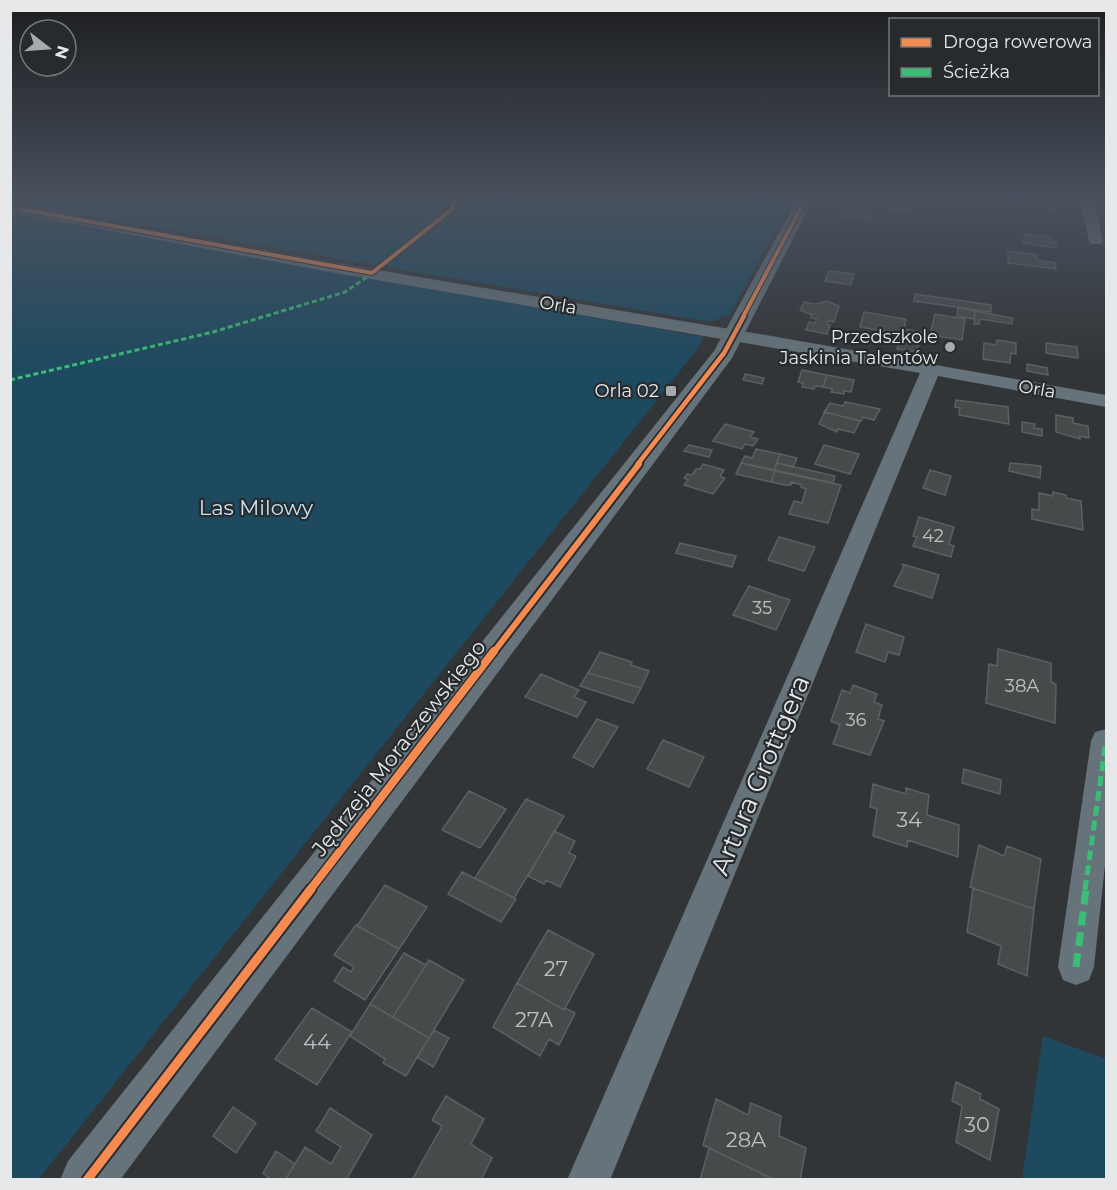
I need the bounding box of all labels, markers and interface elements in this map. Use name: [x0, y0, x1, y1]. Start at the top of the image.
north arrow: [18, 18, 78, 78]
legend: [889, 18, 1099, 96]
text: Droga rowerowa: [943, 31, 1092, 53]
text: N: [51, 43, 73, 61]
text: Ścieżka: [943, 61, 1010, 83]
street label: Orla: [538, 291, 578, 319]
place label: Przedszkole Jaskinia Talentów: [779, 326, 938, 369]
marker: Przedszkole Jaskinia Talentów: [943, 340, 957, 354]
street label: Orla: [1017, 375, 1057, 403]
place label: Orla 02: [595, 380, 659, 402]
marker: Orla 02: [664, 384, 678, 398]
park label: Las Milowy: [199, 495, 314, 520]
house number: 42: [922, 525, 944, 547]
house number: 35: [752, 597, 772, 619]
street label: Jędrzeja Moraczewskiego: [306, 635, 491, 862]
street label: Artura Grottgera: [703, 670, 817, 880]
house number: 38A: [1005, 675, 1039, 697]
house number: 36: [845, 709, 867, 731]
house number: 34: [896, 807, 922, 832]
house number: 27: [544, 956, 568, 981]
house number: 27A: [515, 1007, 554, 1032]
house number: 44: [303, 1029, 331, 1054]
house number: 30: [964, 1112, 990, 1137]
house number: 28A: [726, 1127, 767, 1152]

